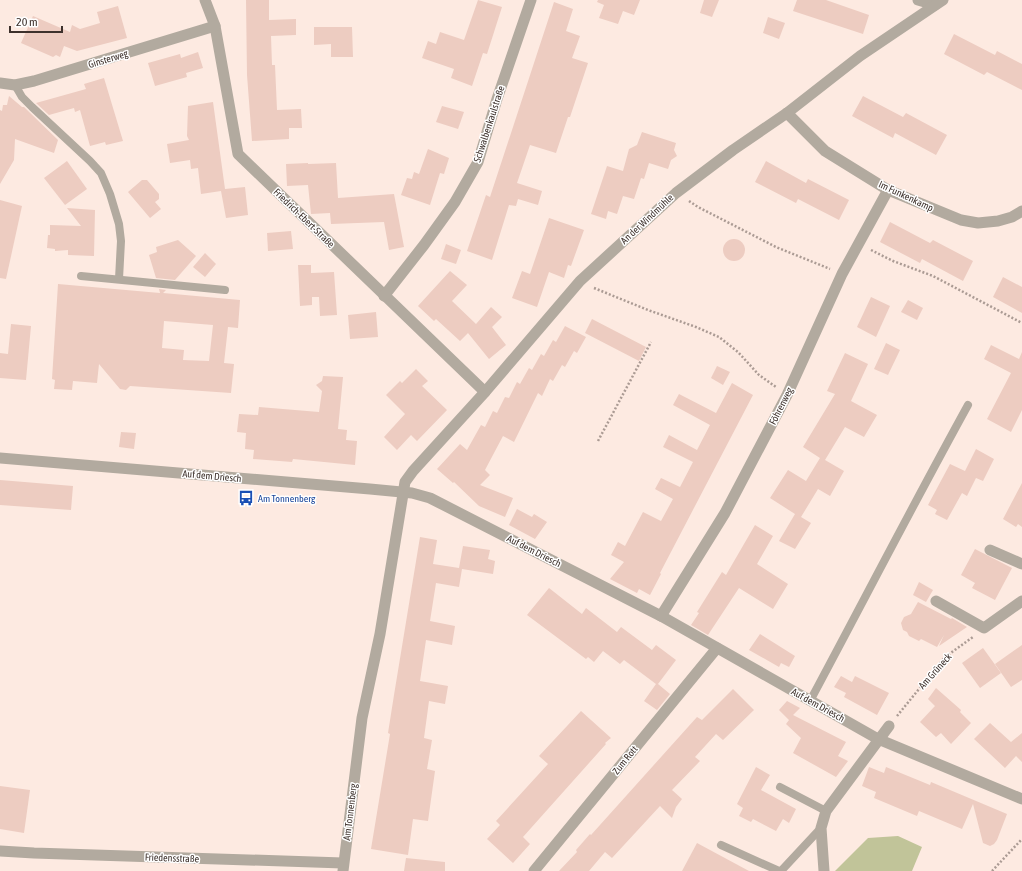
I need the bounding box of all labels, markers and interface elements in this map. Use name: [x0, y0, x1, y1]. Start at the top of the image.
scale bar: [10, 8, 62, 34]
text: 20 m: [16, 15, 38, 29]
street label: Ginsterweg: [87, 48, 130, 70]
street label: Schwalbenkaulstraße: [471, 84, 507, 164]
street label: Im Funkenkamp: [877, 178, 935, 214]
street label: Friedrich-Ebert-Straße: [271, 186, 337, 250]
street label: An der Windmühle: [618, 192, 676, 246]
street label: Föhrenweg: [767, 385, 795, 427]
street label: Auf dem Driesch: [182, 468, 242, 484]
bus stop icon: Am Tonnenberg: [237, 489, 255, 507]
place label: Am Tonnenberg: [258, 493, 316, 504]
street label: Auf dem Driesch: [505, 533, 563, 569]
street label: Am Grüneck: [916, 651, 954, 691]
street label: Auf dem Driesch: [789, 686, 847, 724]
street label: Zum Rott: [610, 743, 640, 776]
street label: Am Tonnenberg: [341, 782, 359, 841]
street label: Friedensstraße: [145, 852, 200, 864]

